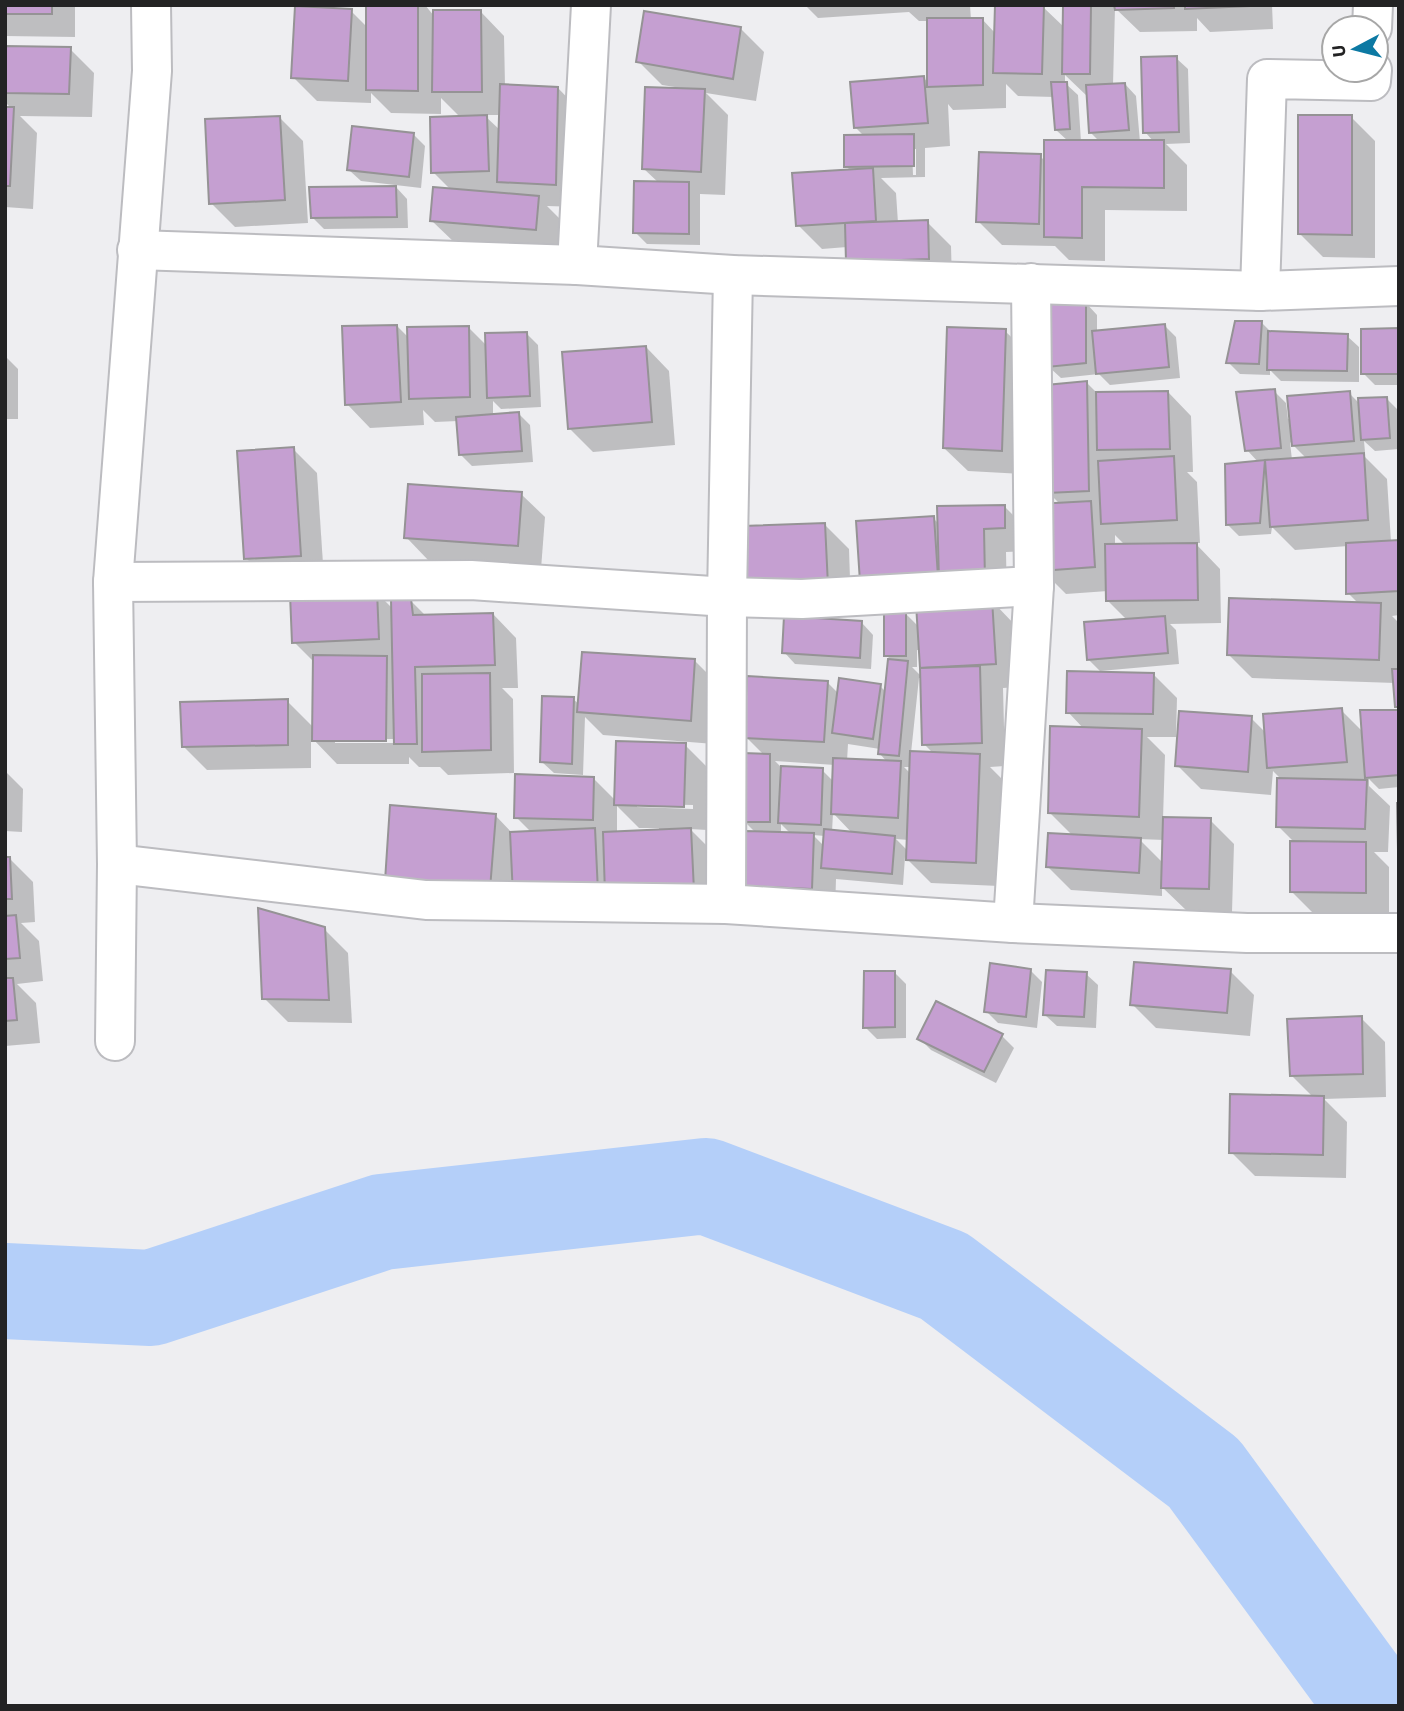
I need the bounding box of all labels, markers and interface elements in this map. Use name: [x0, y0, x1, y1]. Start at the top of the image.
north arrow: [1320, 14, 1390, 84]
text: U: [1325, 43, 1354, 59]

